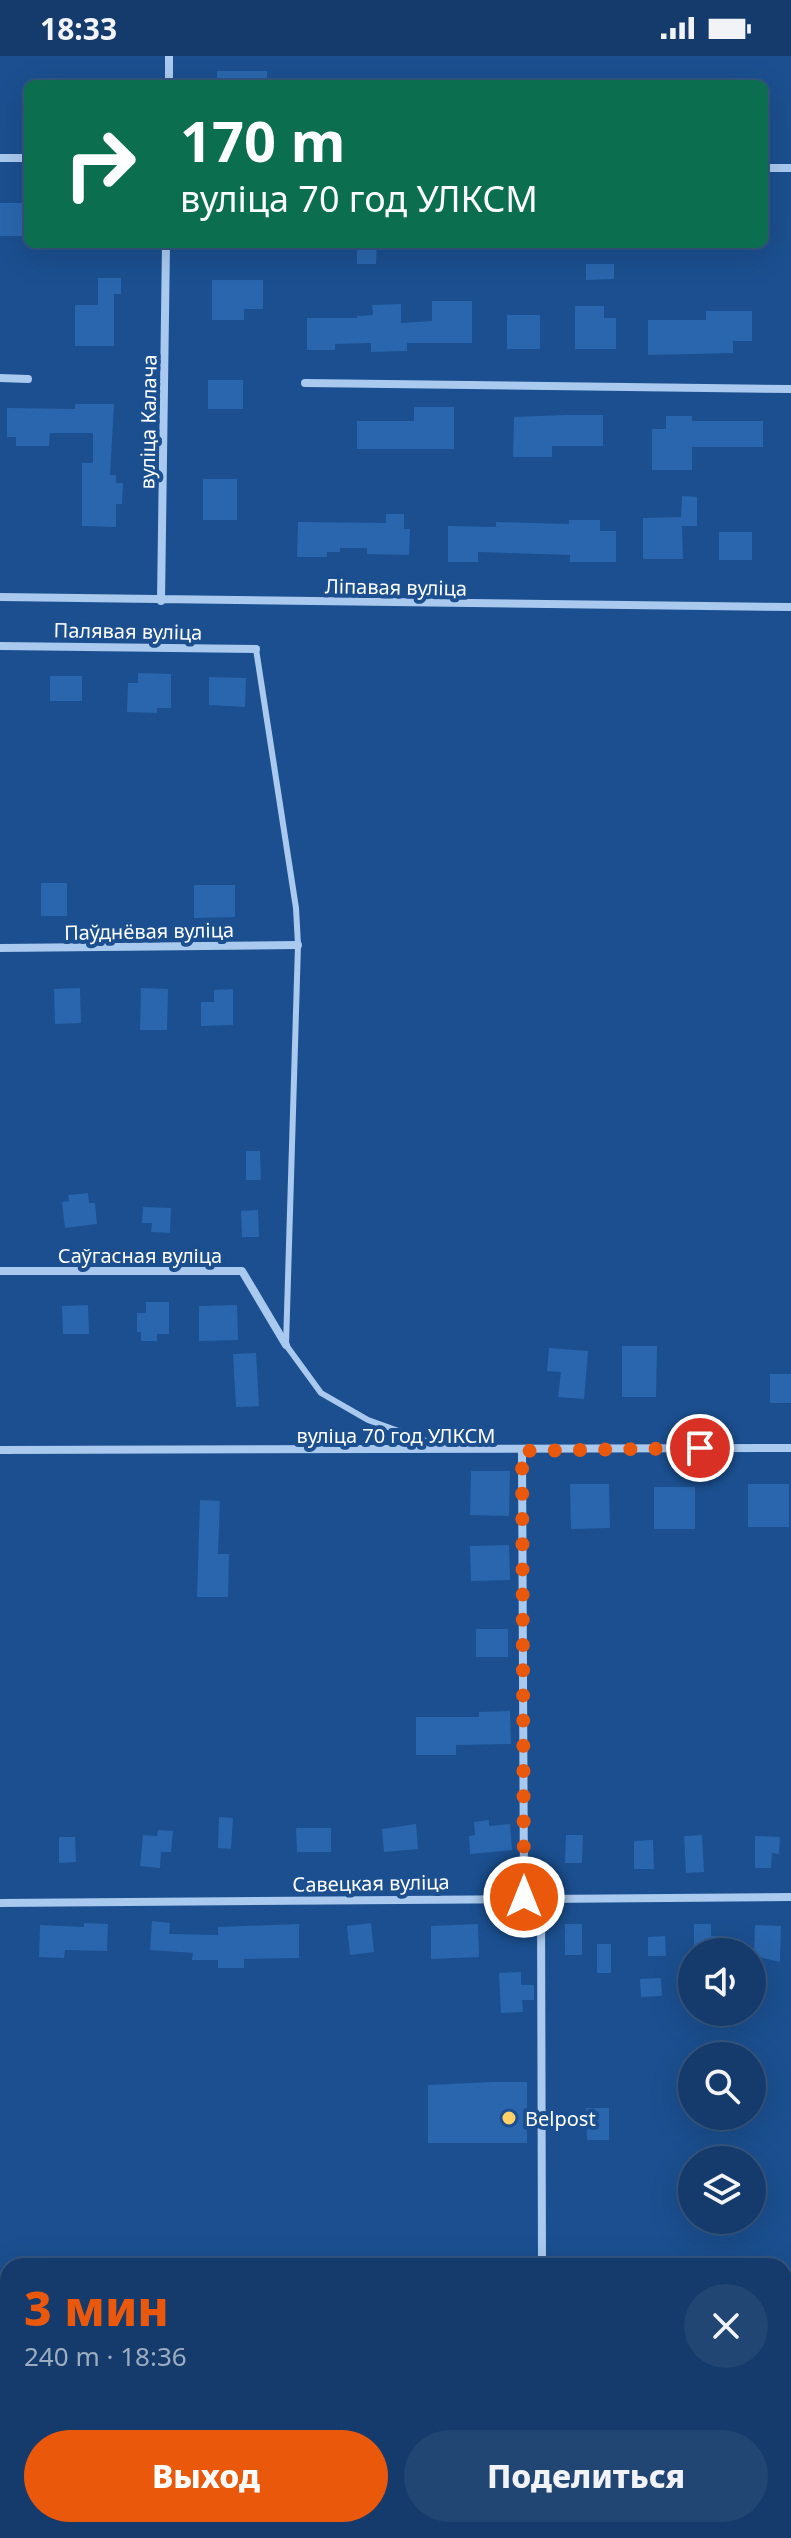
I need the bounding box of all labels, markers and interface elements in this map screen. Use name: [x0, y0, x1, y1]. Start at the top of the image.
text: 18:33: [40, 8, 117, 49]
text: 170 m: [180, 102, 345, 178]
icon: right: [48, 112, 152, 216]
text: вуліца 70 год УЛКСМ: [180, 174, 538, 223]
street label: вуліца Калача: [133, 354, 163, 490]
street label: Ліпавая вуліца: [325, 572, 467, 602]
street label: Палявая вуліца: [53, 616, 203, 646]
street label: Паўднёвая вуліца: [64, 916, 234, 946]
street label: Саўгасная вуліца: [58, 1242, 222, 1269]
pin: [666, 1414, 734, 1482]
street label: вуліца 70 год УЛКСМ: [297, 1422, 495, 1449]
icon: arrive: [678, 1426, 722, 1470]
position arrow: [482, 1855, 566, 1939]
street label: Савецкая вуліца: [292, 1868, 450, 1898]
map controls: [678, 1938, 766, 2234]
button: sound: [678, 1938, 766, 2026]
button: search: [678, 2042, 766, 2130]
place label: Belpost: [525, 2105, 596, 2132]
marker: Belpost: [500, 2109, 518, 2127]
button: layers: [678, 2146, 766, 2234]
text: 3 мин: [24, 2275, 169, 2340]
button: close: [684, 2284, 768, 2368]
text: 240 m · 18:36: [24, 2338, 187, 2374]
button: Выход: [24, 2430, 388, 2522]
button: Поделиться: [404, 2430, 768, 2522]

